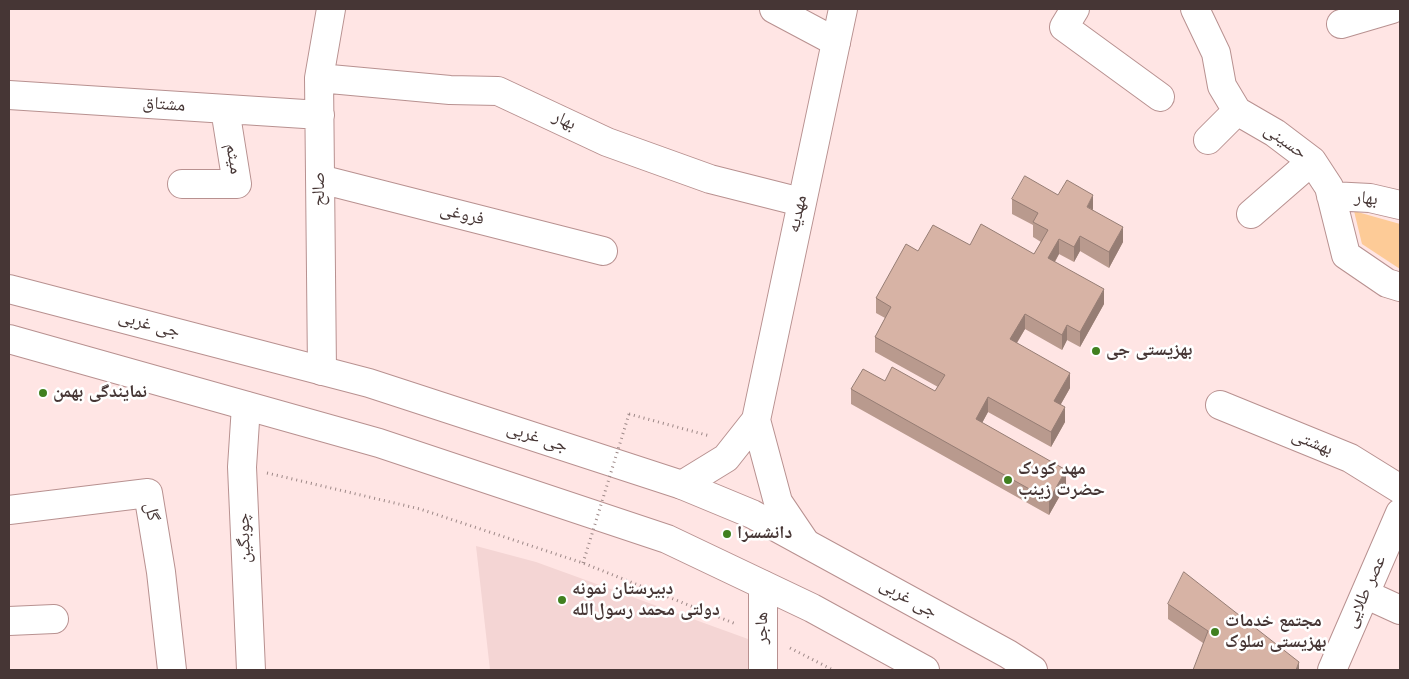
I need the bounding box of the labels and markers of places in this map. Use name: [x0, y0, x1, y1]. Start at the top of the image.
place label: بهزیستی جی: [1106, 340, 1192, 362]
marker: بهزیستی جی: [1090, 345, 1102, 357]
place label: نمایندگی بهمن: [53, 382, 147, 404]
marker: نمایندگی بهمن: [37, 387, 49, 399]
place label: مهد کودک حضرت زینب: [1018, 459, 1105, 502]
marker: مهد کودک حضرت زینب: [1002, 474, 1014, 486]
place label: دانشسرا: [737, 523, 792, 545]
marker: دانشسرا: [721, 528, 733, 540]
place label: دبیرستان نمونه دولتی محمد رسول‌الله: [572, 579, 720, 622]
marker: دبیرستان نمونه دولتی محمد رسول‌الله: [556, 594, 568, 606]
place label: مجتمع خدمات بهزیستی سلوک: [1225, 611, 1326, 654]
marker: مجتمع خدمات بهزیستی سلوک: [1209, 626, 1221, 638]

